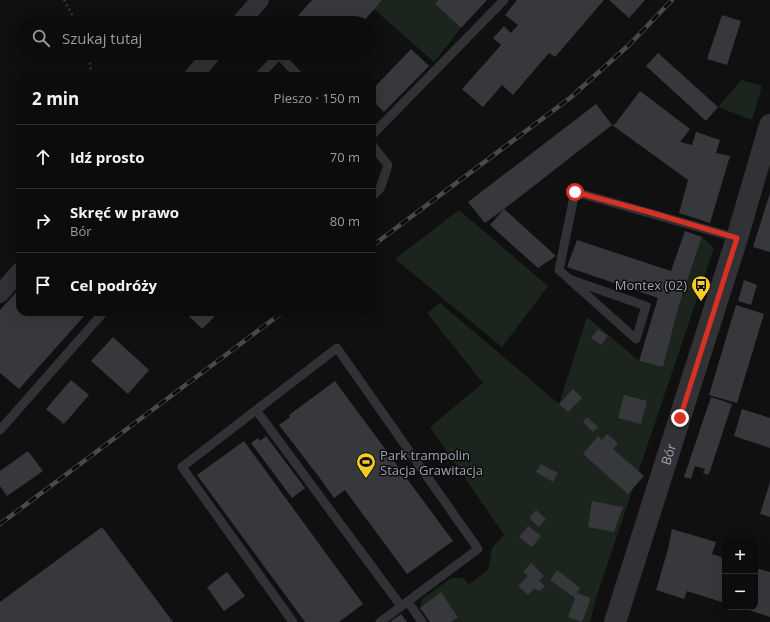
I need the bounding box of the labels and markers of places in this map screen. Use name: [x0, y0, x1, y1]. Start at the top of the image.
bus stop icon: Montex (02): [690, 274, 712, 302]
place label: Montex (02): [615, 276, 687, 294]
place label: Park trampolin Stacja Grawitacja: [380, 446, 483, 479]
sports icon: Park trampolin Stacja Grawitacja: [355, 451, 377, 479]

